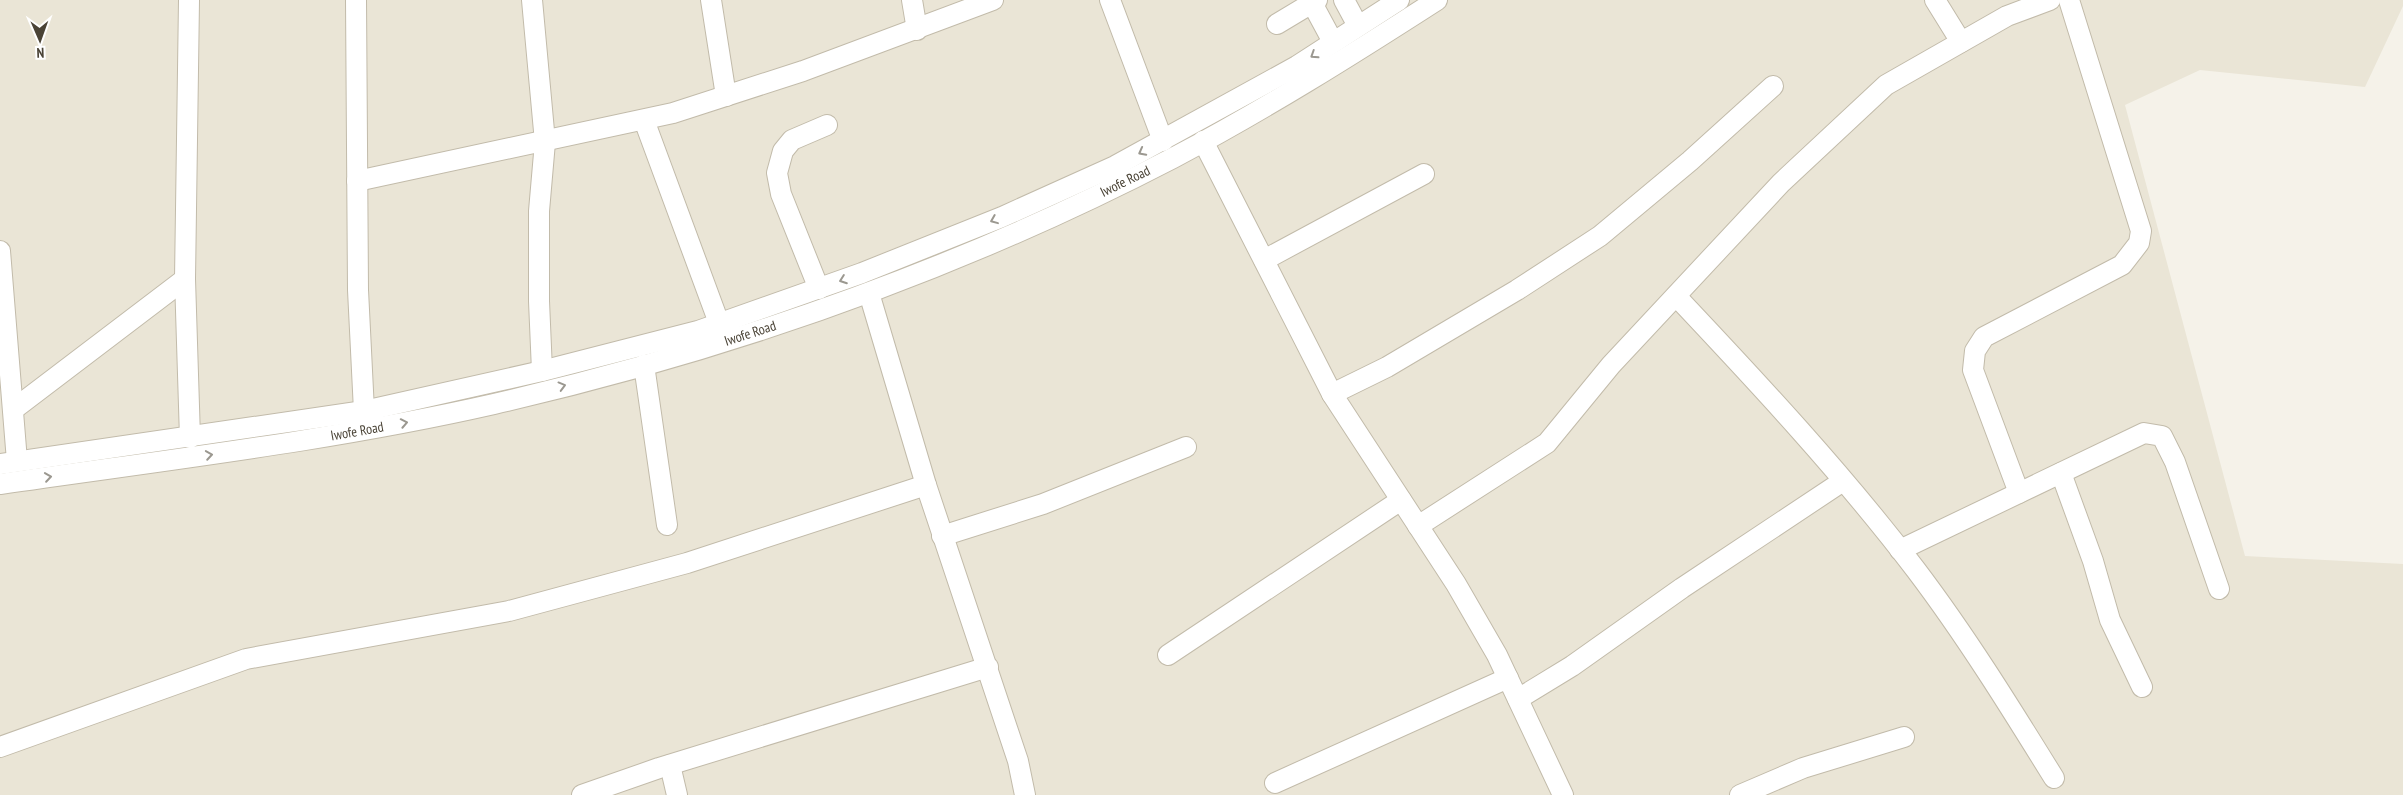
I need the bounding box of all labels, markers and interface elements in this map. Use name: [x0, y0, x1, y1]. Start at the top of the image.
north arrow: [15, 15, 65, 65]
text: N: [36, 44, 45, 62]
one-way arrow: [1310, 48, 1319, 58]
one-way arrow: [1138, 146, 1147, 156]
street label: Iwofe Road: [1097, 161, 1153, 201]
one-way arrow: [991, 214, 999, 224]
one-way arrow: [840, 274, 848, 284]
street label: Iwofe Road: [722, 316, 778, 350]
one-way arrow: [558, 382, 566, 392]
street label: Iwofe Road: [329, 417, 385, 445]
one-way arrow: [400, 418, 409, 428]
one-way arrow: [206, 450, 214, 461]
one-way arrow: [45, 472, 53, 483]

